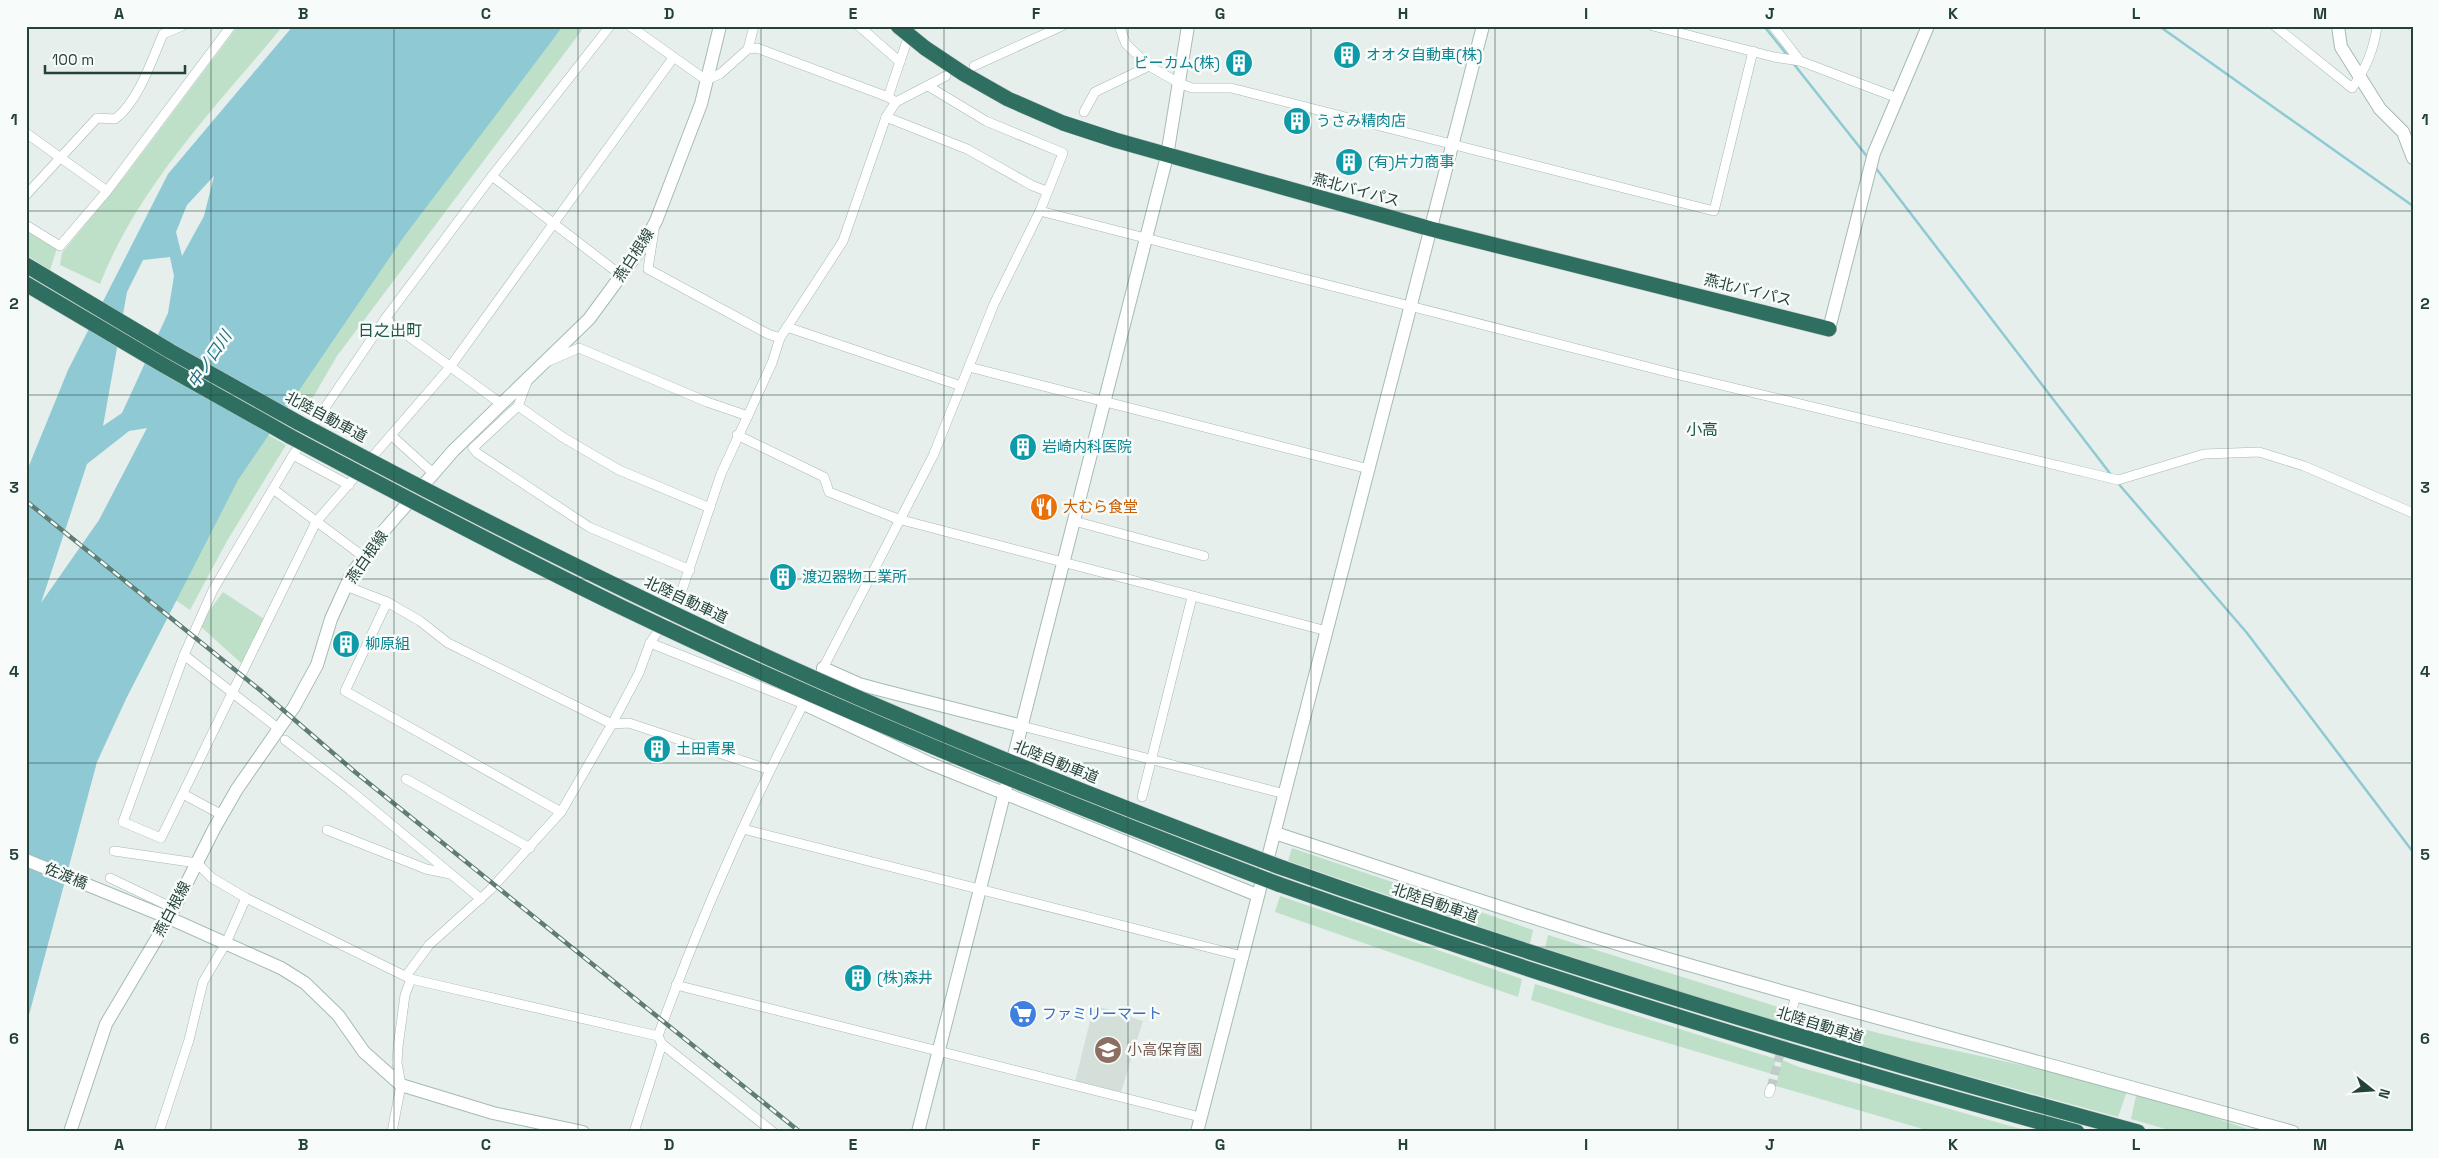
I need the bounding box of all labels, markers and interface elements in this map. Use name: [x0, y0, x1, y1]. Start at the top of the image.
text: A: [114, 3, 124, 24]
text: B: [298, 3, 308, 24]
text: C: [481, 3, 491, 24]
text: D: [664, 3, 674, 24]
text: E: [849, 3, 858, 24]
text: F: [1032, 3, 1041, 24]
text: G: [1215, 3, 1225, 24]
text: H: [1398, 3, 1408, 24]
text: I: [1584, 3, 1588, 24]
text: J: [1765, 3, 1775, 24]
text: K: [1948, 3, 1958, 24]
text: L: [2132, 3, 2141, 24]
text: M: [2313, 3, 2327, 24]
building icon: オオタ自動車(株): [1332, 40, 1362, 70]
scale bar: [45, 42, 185, 74]
place label: オオタ自動車(株): [1366, 45, 1482, 65]
building icon: ビーカム(株): [1224, 48, 1254, 78]
text: 100 m: [52, 50, 94, 69]
place label: ビーカム(株): [1134, 53, 1220, 73]
building icon: うさみ精肉店: [1282, 106, 1312, 136]
text: 1: [10, 109, 18, 130]
text: 1: [2421, 109, 2429, 130]
place label: うさみ精肉店: [1316, 111, 1406, 130]
building icon: (有)片力商事: [1334, 147, 1364, 177]
place label: (有)片力商事: [1368, 152, 1454, 172]
street label: 燕北バイパス: [1310, 169, 1402, 210]
street label: 燕白根線: [609, 224, 658, 285]
street label: 燕北バイパス: [1702, 269, 1794, 310]
text: 2: [9, 293, 19, 314]
text: 2: [2420, 293, 2430, 314]
district label: 日之出町: [358, 320, 422, 341]
water label: 中ノ口川: [183, 325, 237, 392]
street label: 北陸自動車道: [282, 387, 370, 446]
district label: 小高: [1686, 419, 1718, 440]
building icon: 岩崎内科医院: [1008, 432, 1038, 462]
place label: 岩崎内科医院: [1042, 437, 1132, 456]
text: 3: [9, 477, 19, 498]
text: 3: [2420, 477, 2430, 498]
restaurant icon: 大むら食堂: [1029, 492, 1059, 522]
place label: 大むら食堂: [1063, 497, 1138, 516]
street label: 燕白根線: [342, 527, 392, 587]
building icon: 渡辺器物工業所: [768, 562, 798, 592]
place label: 渡辺器物工業所: [802, 567, 907, 586]
street label: 北陸自動車道: [641, 572, 731, 627]
building icon: 柳原組: [331, 629, 361, 659]
place label: 柳原組: [365, 634, 410, 653]
text: 4: [9, 661, 19, 682]
text: 4: [2420, 661, 2430, 682]
building icon: 土田青果: [642, 734, 672, 764]
street label: 北陸自動車道: [1011, 736, 1101, 787]
place label: 土田青果: [676, 739, 736, 758]
text: 5: [9, 844, 19, 865]
text: 5: [2420, 844, 2430, 865]
street label: 佐渡橋: [42, 858, 91, 893]
street label: 燕白根線: [149, 878, 194, 940]
street label: 北陸自動車道: [1390, 879, 1481, 926]
building icon: (株)森井: [843, 963, 873, 993]
place label: (株)森井: [877, 968, 933, 988]
supermarket icon: ファミリーマート: [1008, 999, 1038, 1029]
street label: 北陸自動車道: [1774, 1002, 1866, 1047]
place label: ファミリーマート: [1042, 1004, 1162, 1023]
text: 6: [9, 1028, 19, 1049]
text: 6: [2420, 1028, 2430, 1049]
school or university icon: 小高保育園: [1093, 1035, 1123, 1065]
place label: 小高保育園: [1127, 1040, 1202, 1059]
north arrow: [2346, 1066, 2396, 1116]
text: N: [2374, 1087, 2394, 1101]
text: A: [114, 1134, 124, 1155]
text: B: [298, 1134, 308, 1155]
text: C: [481, 1134, 491, 1155]
text: D: [664, 1134, 674, 1155]
text: E: [849, 1134, 858, 1155]
text: F: [1032, 1134, 1041, 1155]
text: G: [1215, 1134, 1225, 1155]
text: H: [1398, 1134, 1408, 1155]
text: I: [1584, 1134, 1588, 1155]
text: J: [1765, 1134, 1775, 1155]
text: K: [1948, 1134, 1958, 1155]
text: L: [2132, 1134, 2141, 1155]
text: M: [2313, 1134, 2327, 1155]

